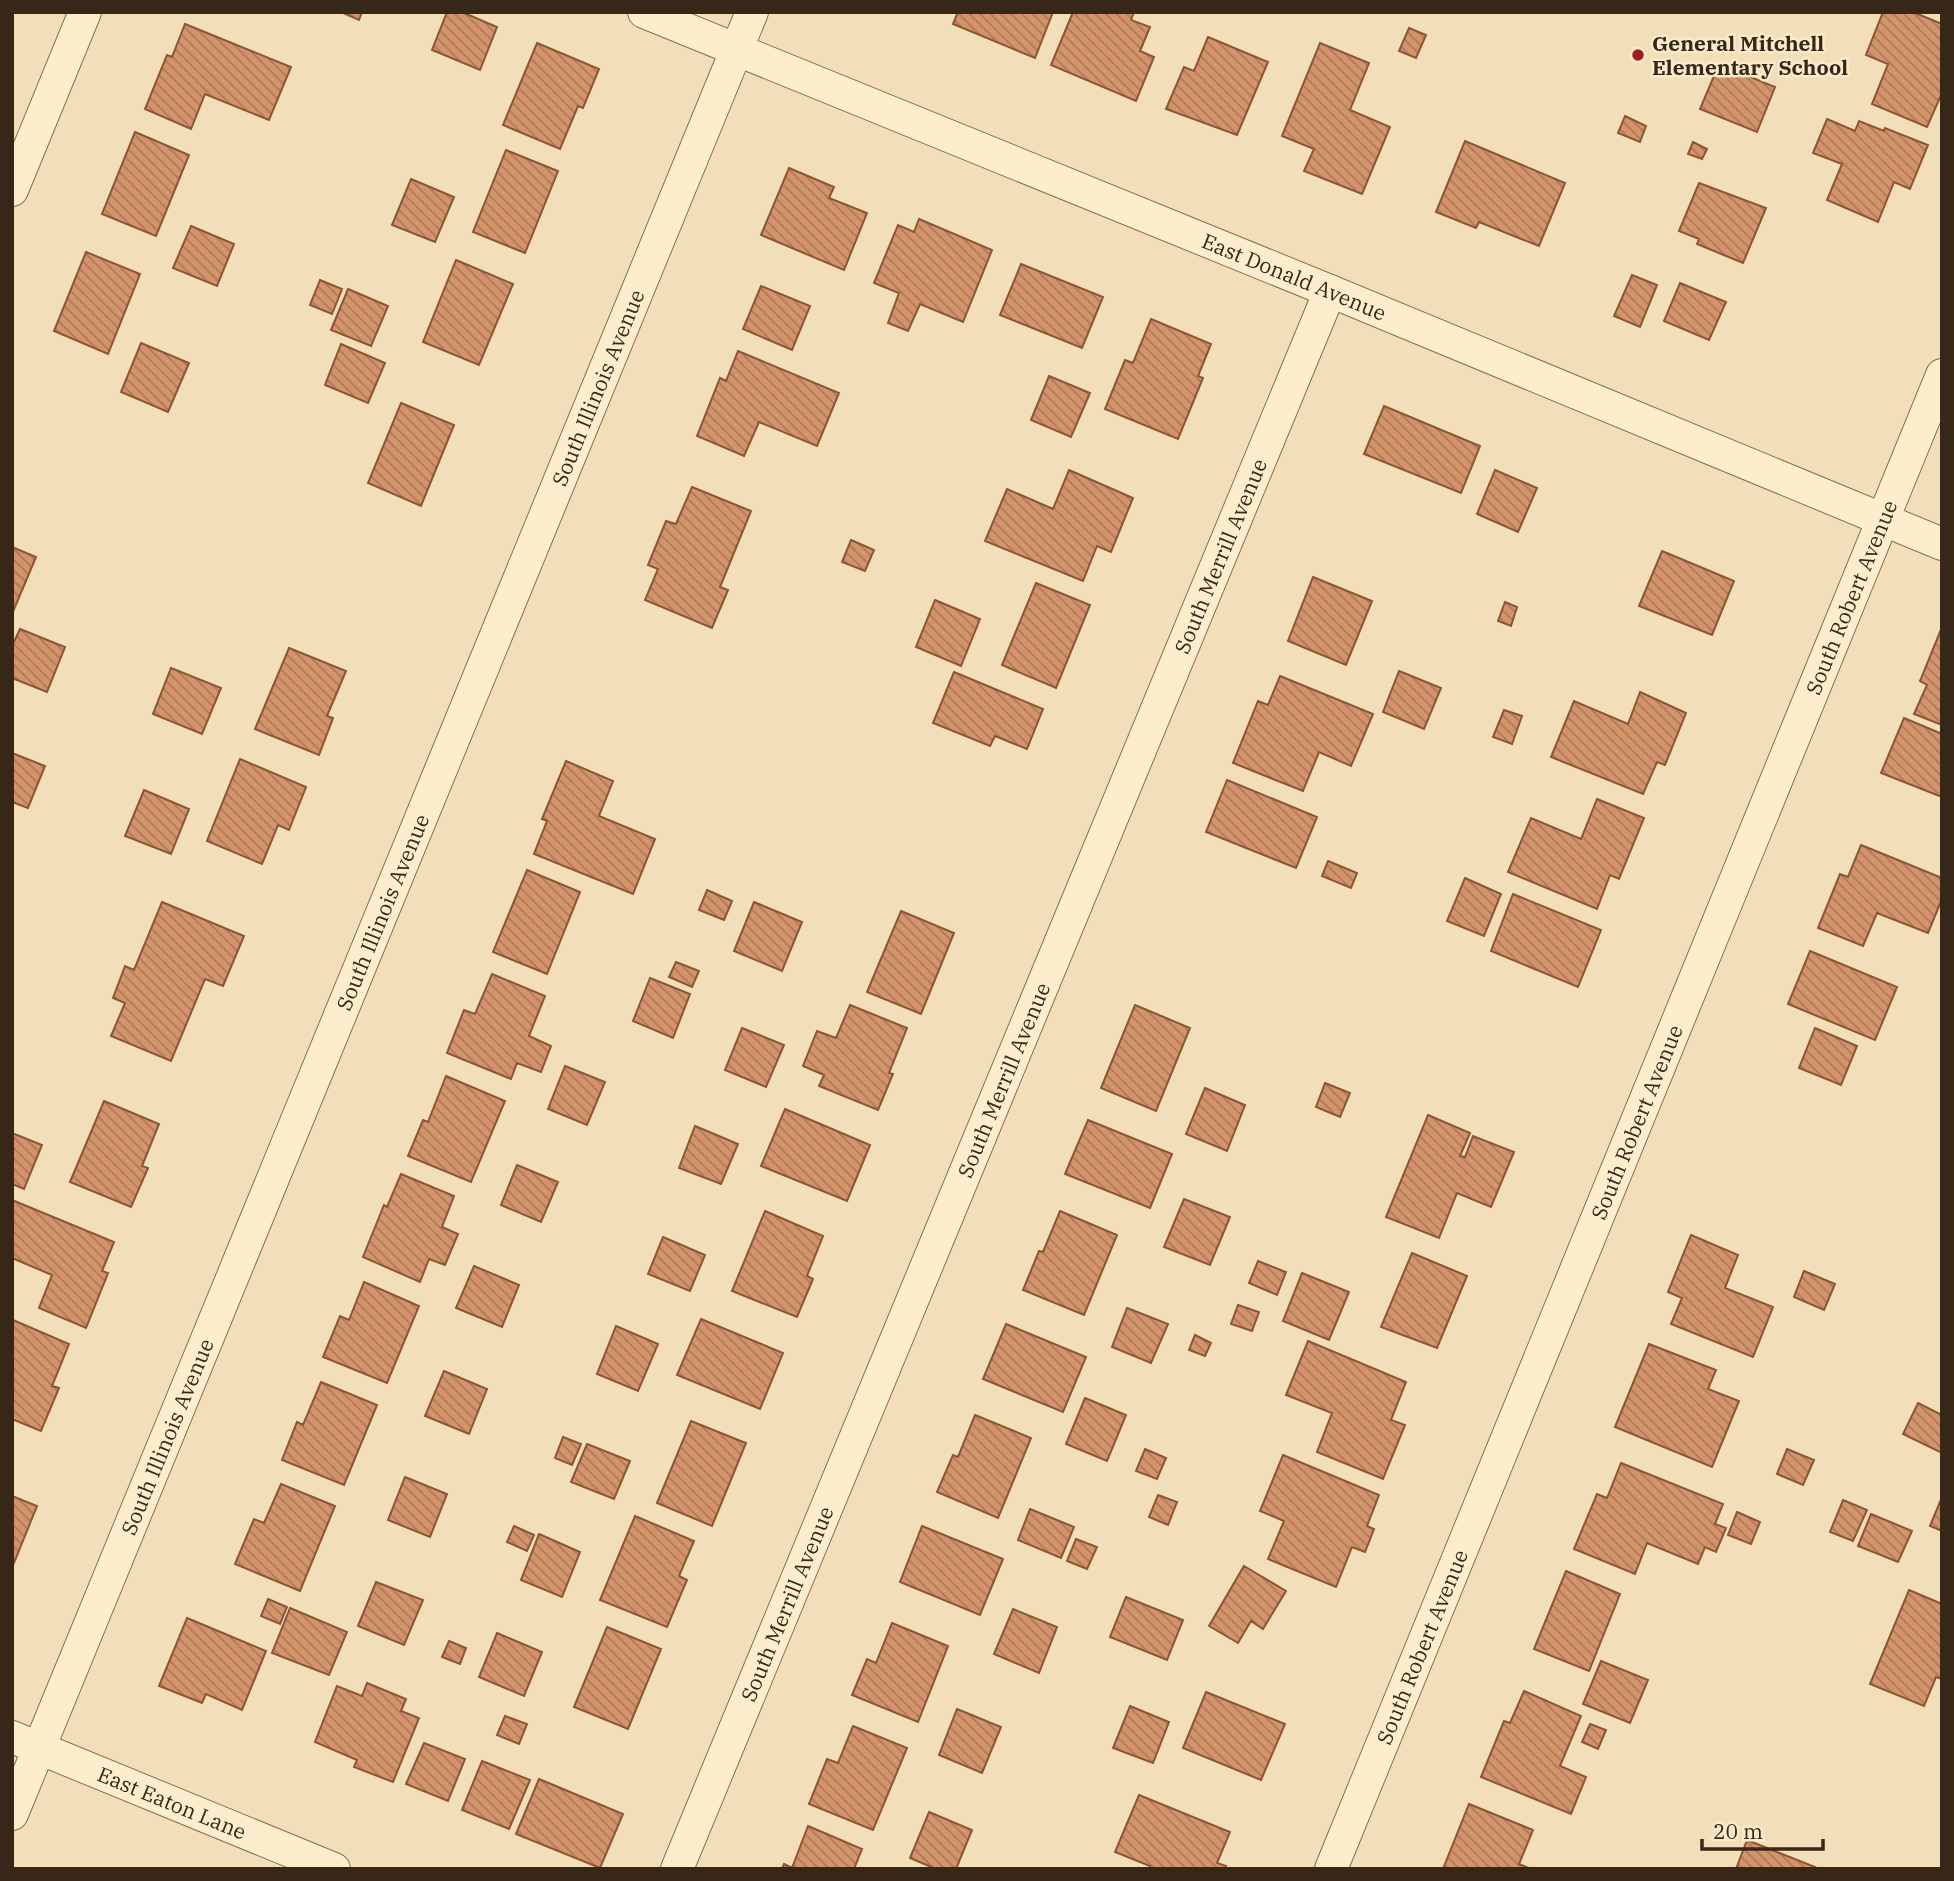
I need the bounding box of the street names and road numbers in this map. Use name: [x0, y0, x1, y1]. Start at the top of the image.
street label: East Donald Avenue: [1198, 226, 1391, 327]
street label: South Illinois Avenue: [545, 285, 651, 490]
street label: South Merrill Avenue: [1167, 454, 1273, 658]
street label: South Robert Avenue: [1799, 496, 1903, 699]
street label: South Illinois Avenue: [330, 810, 435, 1015]
street label: South Merrill Avenue: [951, 978, 1056, 1182]
street label: South Robert Avenue: [1584, 1020, 1689, 1224]
street label: South Illinois Avenue: [114, 1334, 220, 1539]
street label: South Merrill Avenue: [734, 1502, 840, 1706]
street label: South Robert Avenue: [1370, 1545, 1474, 1748]
street label: East Eaton Lane: [94, 1760, 251, 1846]

